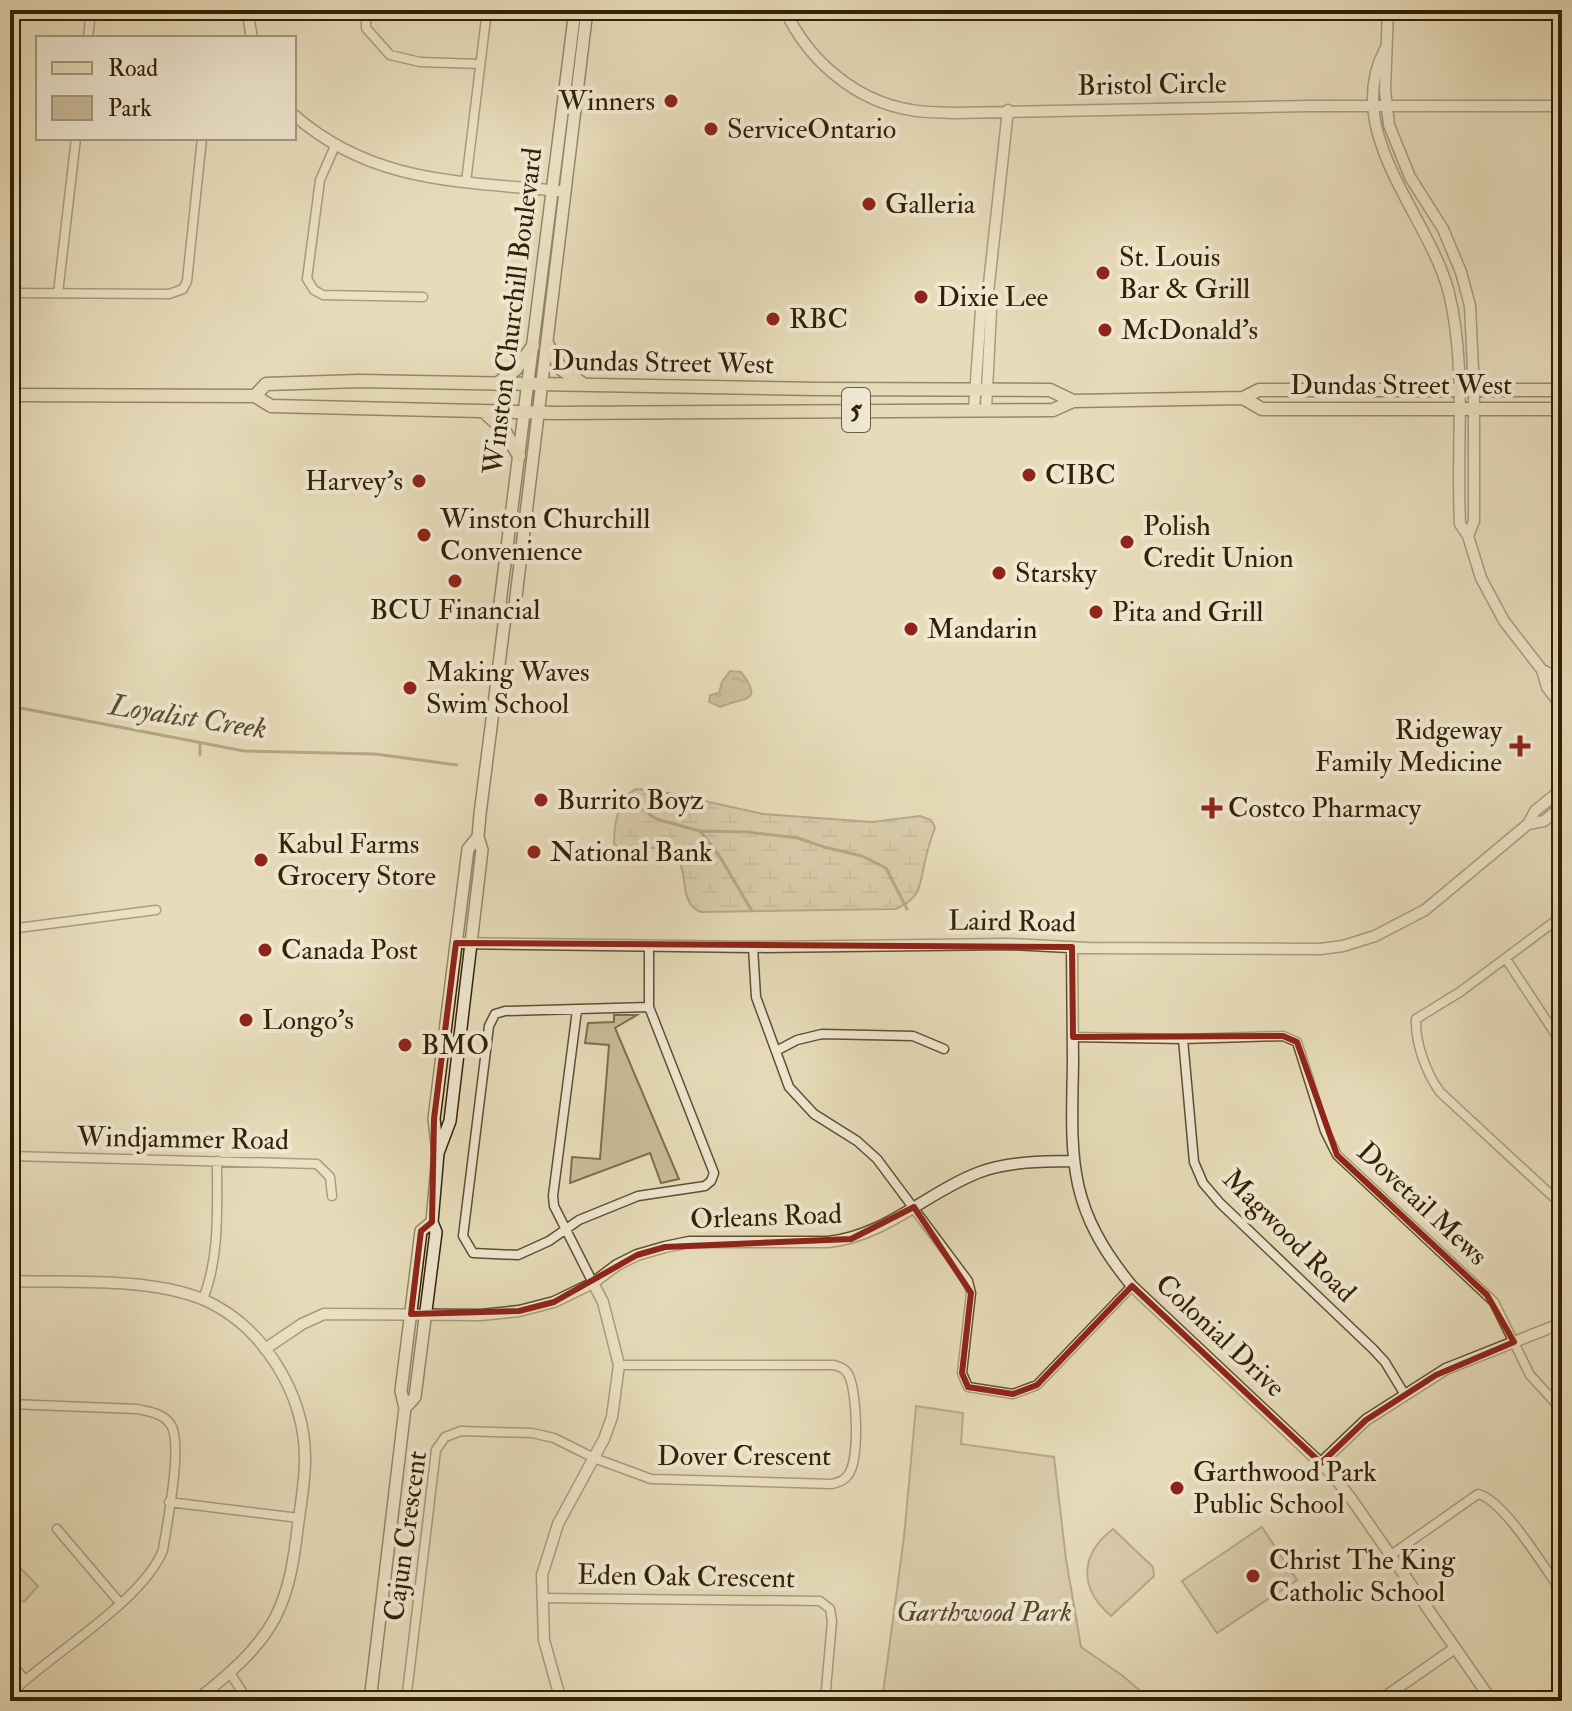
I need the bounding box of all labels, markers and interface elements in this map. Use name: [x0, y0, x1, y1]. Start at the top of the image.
legend: [36, 36, 296, 140]
text: Road: [108, 53, 158, 84]
street label: Bristol Circle: [1077, 66, 1227, 104]
place label: Winners: [557, 84, 655, 119]
marker: Winners: [662, 92, 680, 110]
text: Park: [108, 93, 152, 124]
place label: ServiceOntario: [727, 112, 896, 147]
marker: ServiceOntario: [702, 120, 720, 138]
street label: Winston Churchill Boulevard: [475, 145, 550, 477]
place label: Galleria: [885, 187, 976, 222]
marker: Galleria: [860, 195, 878, 213]
place label: St. Louis Bar & Grill: [1119, 240, 1250, 307]
marker: St. Louis Bar & Grill: [1094, 264, 1112, 282]
place label: Dixie Lee: [937, 280, 1049, 315]
marker: Dixie Lee: [912, 288, 930, 306]
place label: RBC: [789, 302, 848, 337]
marker: RBC: [764, 310, 782, 328]
place label: McDonald's: [1121, 313, 1258, 348]
marker: McDonald's: [1096, 321, 1114, 339]
street label: Dundas Street West: [552, 344, 774, 382]
street label: Dundas Street West: [1290, 368, 1512, 403]
road number: 5: [842, 388, 870, 432]
place label: CIBC: [1045, 458, 1116, 493]
place label: Harvey's: [305, 464, 403, 499]
marker: CIBC: [1020, 466, 1038, 484]
marker: Harvey's: [410, 472, 428, 490]
place label: Winston Churchill Convenience: [439, 502, 650, 569]
place label: Polish Credit Union: [1143, 509, 1294, 576]
marker: Winston Churchill Convenience: [415, 526, 433, 544]
marker: Polish Credit Union: [1118, 533, 1136, 551]
place label: Starsky: [1015, 556, 1098, 591]
marker: Starsky: [990, 564, 1008, 582]
marker: BCU Financial: [446, 572, 464, 590]
place label: BCU Financial: [370, 593, 540, 628]
place label: Pita and Grill: [1112, 595, 1263, 630]
marker: Pita and Grill: [1087, 603, 1105, 621]
place label: Mandarin: [927, 612, 1037, 647]
marker: Mandarin: [902, 620, 920, 638]
place label: Making Waves Swim School: [426, 655, 590, 722]
marker: Making Waves Swim School: [401, 679, 419, 697]
water label: Loyalist Creek: [106, 686, 269, 748]
place label: Ridgeway Family Medicine: [1315, 713, 1503, 780]
marker: Ridgeway Family Medicine: [1509, 735, 1531, 757]
place label: Burrito Boyz: [557, 783, 704, 818]
marker: Burrito Boyz: [532, 791, 550, 809]
place label: Costco Pharmacy: [1228, 791, 1422, 826]
marker: Costco Pharmacy: [1203, 799, 1221, 817]
place label: Kabul Farms Grocery Store: [277, 827, 436, 894]
place label: National Bank: [550, 835, 713, 870]
marker: National Bank: [525, 843, 543, 861]
marker: Kabul Farms Grocery Store: [252, 851, 270, 869]
street label: Laird Road: [948, 903, 1076, 941]
place label: Canada Post: [281, 933, 418, 968]
marker: Canada Post: [256, 941, 274, 959]
place label: Longo's: [262, 1003, 354, 1038]
marker: Longo's: [237, 1011, 255, 1029]
place label: BMO: [421, 1028, 489, 1063]
marker: BMO: [396, 1036, 414, 1054]
street label: Windjammer Road: [76, 1120, 290, 1158]
street label: Dovetail Mews: [1349, 1135, 1495, 1273]
street label: Magwood Road: [1215, 1162, 1363, 1310]
street label: Orleans Road: [690, 1197, 843, 1237]
street label: Colonial Drive: [1148, 1267, 1292, 1405]
street label: Dover Crescent: [657, 1439, 831, 1474]
street label: Cajun Crescent: [377, 1449, 435, 1623]
place label: Garthwood Park Public School: [1193, 1455, 1377, 1522]
marker: Garthwood Park Public School: [1168, 1479, 1186, 1497]
place label: Christ The King Catholic School: [1269, 1543, 1456, 1610]
street label: Eden Oak Crescent: [577, 1558, 795, 1596]
marker: Christ The King Catholic School: [1244, 1567, 1262, 1585]
park label: Garthwood Park: [896, 1595, 1072, 1630]

